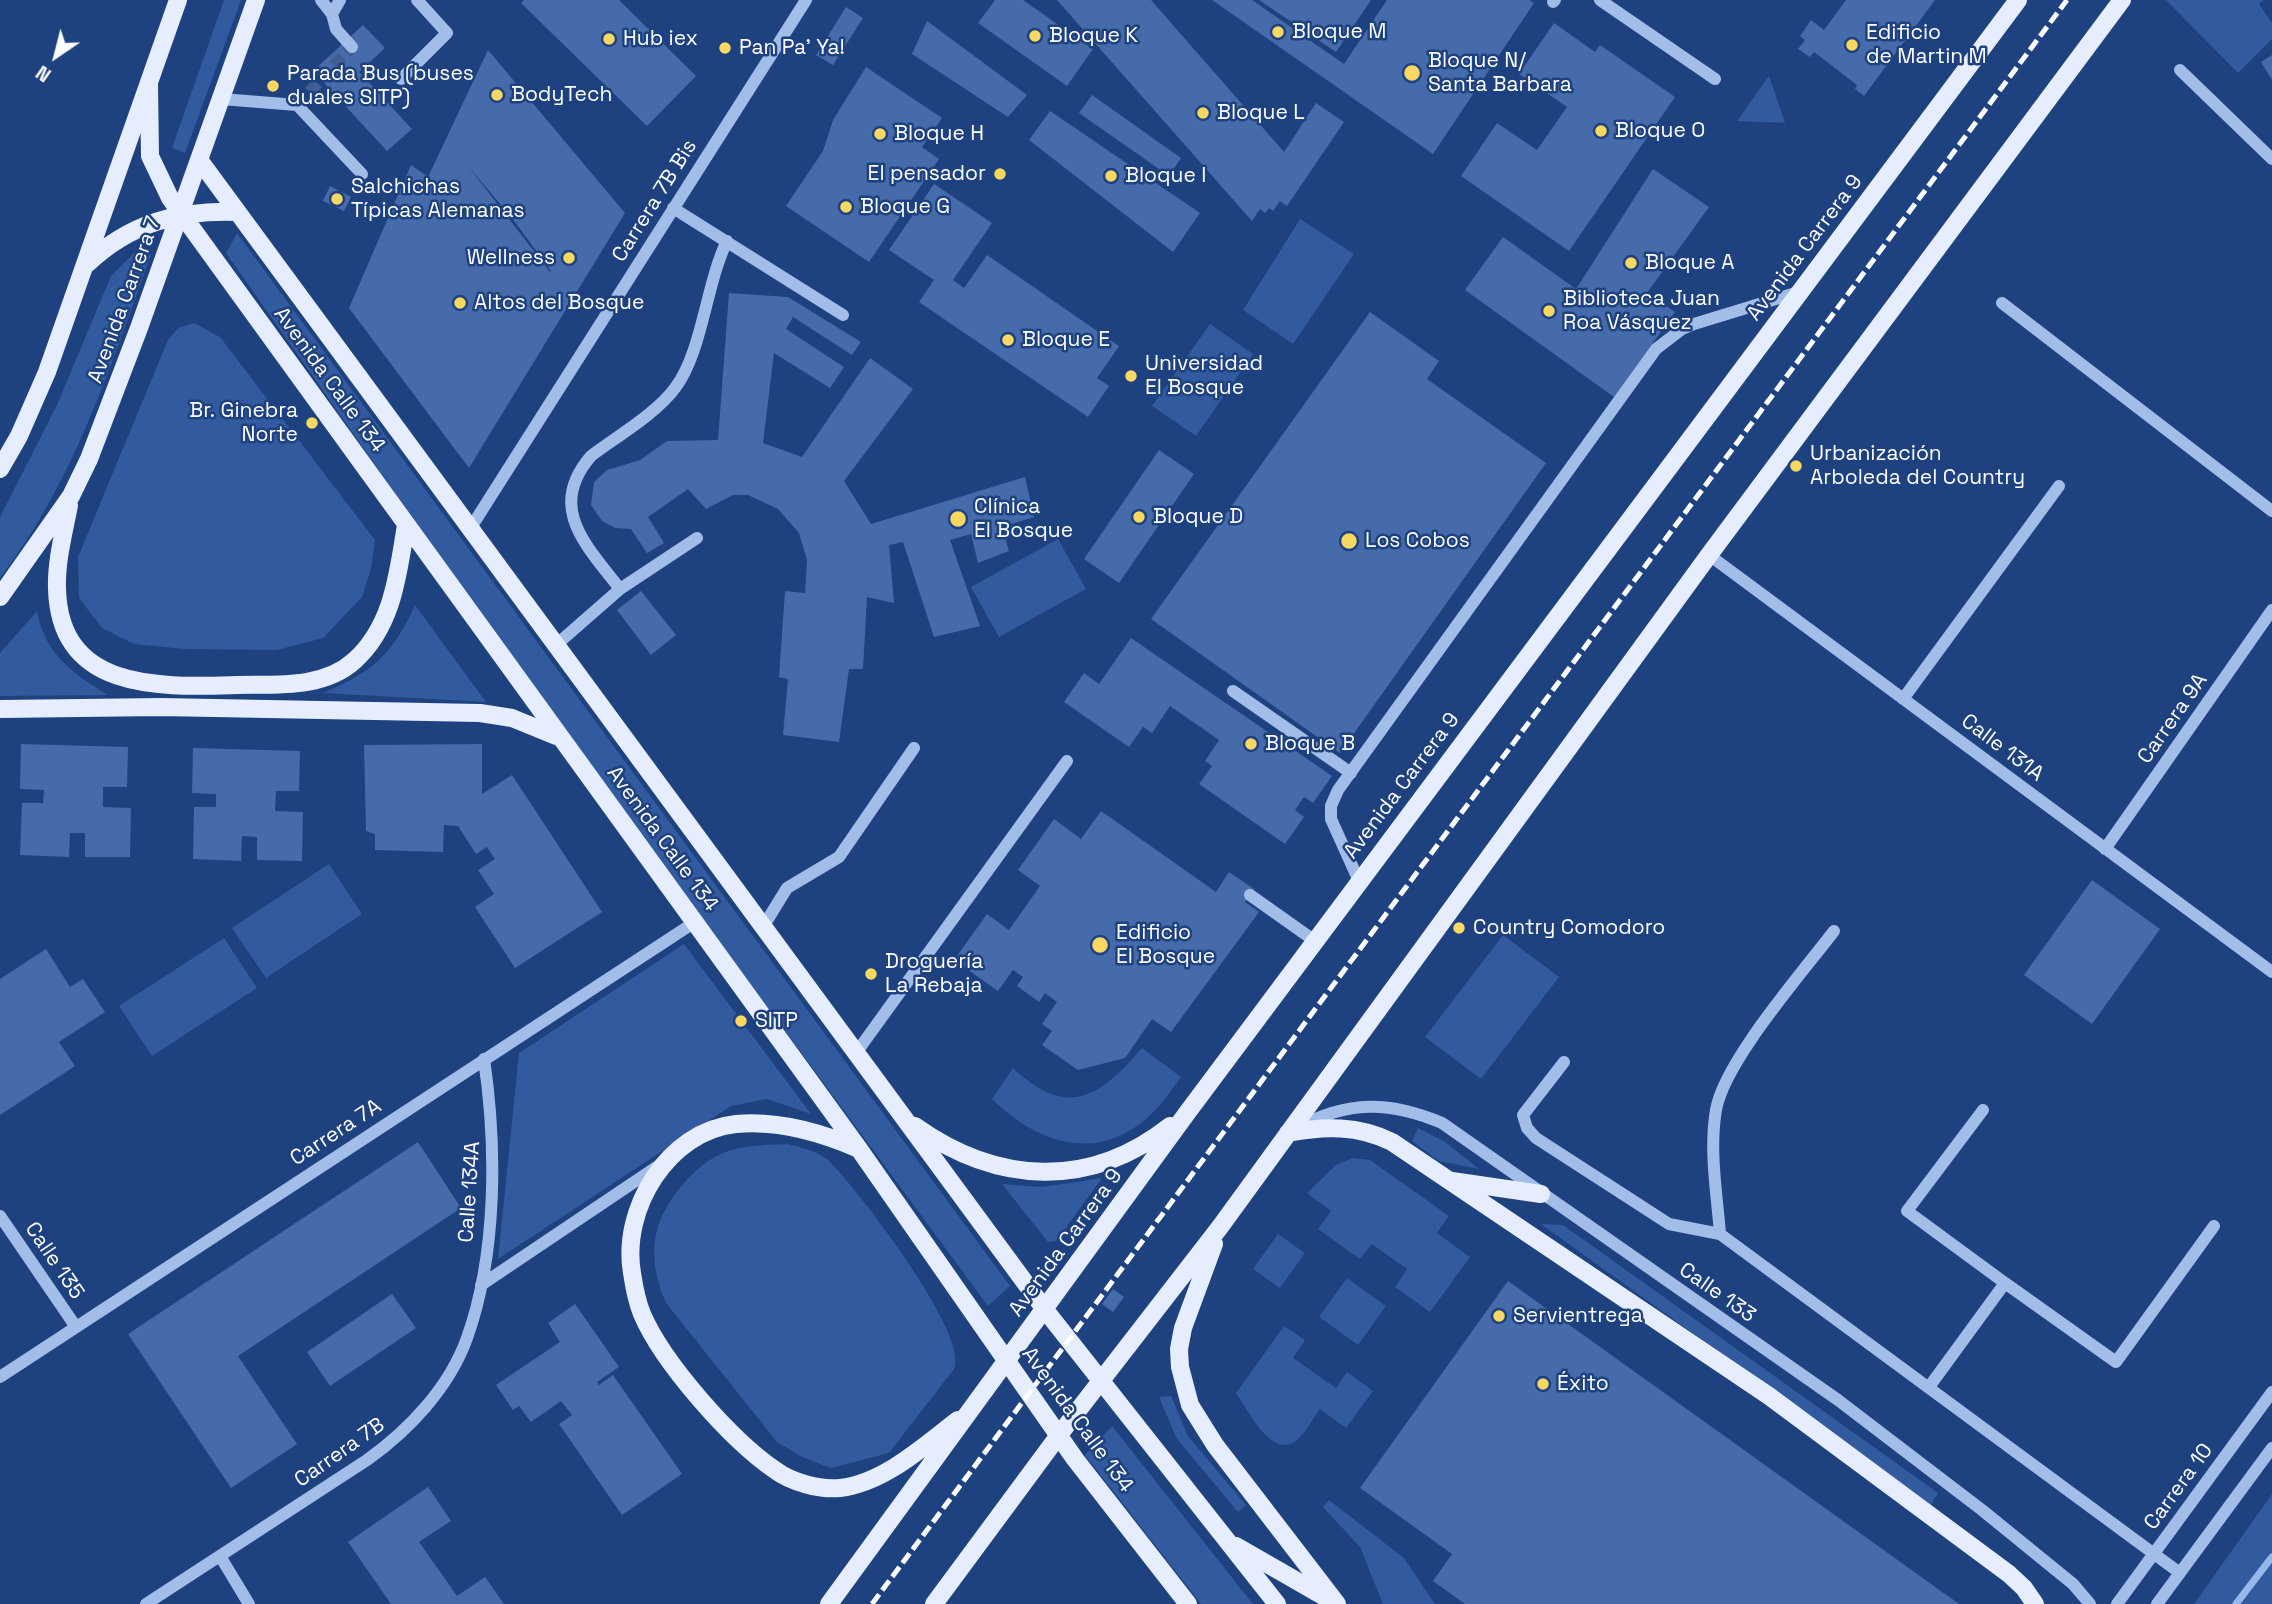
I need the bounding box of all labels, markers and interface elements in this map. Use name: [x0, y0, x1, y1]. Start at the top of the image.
place label: Bloque M: [1292, 19, 1386, 45]
place label: Edificio de Martin M: [1866, 20, 1987, 70]
north arrow: [21, 21, 91, 91]
place label: Bloque K: [1049, 23, 1138, 49]
marker: Bloque M: [1270, 24, 1286, 40]
place label: Hub iex: [623, 26, 698, 52]
marker: Bloque K: [1027, 28, 1043, 44]
marker: Hub iex: [601, 31, 617, 47]
place label: Pan Pa' Ya!: [739, 35, 845, 61]
marker: Edificio de Martin M: [1844, 37, 1860, 53]
marker: Pan Pa' Ya!: [717, 40, 733, 56]
place label: Bloque N/ Santa Barbara: [1428, 48, 1572, 98]
text: N: [31, 60, 56, 88]
place label: Parada Bus (buses duales SITP): [287, 61, 474, 111]
marker: Bloque N/ Santa Barbara: [1402, 63, 1422, 83]
marker: Parada Bus (buses duales SITP): [265, 78, 281, 94]
place label: BodyTech: [511, 82, 612, 108]
marker: BodyTech: [489, 87, 505, 103]
place label: Bloque L: [1217, 100, 1305, 126]
marker: Bloque L: [1195, 105, 1211, 121]
place label: Bloque O: [1615, 118, 1705, 144]
place label: Bloque H: [894, 121, 984, 147]
marker: Bloque O: [1593, 123, 1609, 139]
marker: Bloque H: [872, 126, 888, 142]
street label: Carrera 7B Bis: [607, 135, 703, 267]
place label: El pensador: [868, 161, 986, 187]
place label: Bloque I: [1125, 163, 1206, 189]
marker: El pensador: [992, 166, 1008, 182]
marker: Bloque I: [1103, 168, 1119, 184]
street label: Avenida Carrera 9: [1742, 170, 1868, 326]
place label: Salchichas Típicas Alemanas: [351, 174, 525, 224]
marker: Salchichas Típicas Alemanas: [329, 191, 345, 207]
place label: Bloque G: [860, 194, 950, 220]
marker: Bloque G: [838, 199, 854, 215]
street label: Avenida Carrera 7: [83, 213, 167, 387]
place label: Wellness: [467, 245, 555, 271]
marker: Wellness: [561, 250, 577, 266]
place label: Bloque A: [1645, 250, 1734, 276]
marker: Bloque A: [1623, 255, 1639, 271]
place label: Biblioteca Juan Roa Vásquez: [1563, 286, 1720, 336]
place label: Altos del Bosque: [474, 290, 644, 316]
marker: Altos del Bosque: [452, 295, 468, 311]
street label: Avenida Calle 134: [268, 302, 390, 458]
marker: Biblioteca Juan Roa Vásquez: [1541, 303, 1557, 319]
place label: Bloque E: [1022, 327, 1110, 353]
marker: Bloque E: [1000, 332, 1016, 348]
place label: Universidad El Bosque: [1145, 351, 1263, 401]
marker: Universidad El Bosque: [1123, 368, 1139, 384]
place label: Br. Ginebra Norte: [189, 398, 298, 448]
marker: Br. Ginebra Norte: [304, 415, 320, 431]
place label: Urbanización Arboleda del Country: [1810, 441, 2025, 491]
marker: Urbanización Arboleda del Country: [1788, 458, 1804, 474]
place label: Clínica El Bosque: [974, 494, 1073, 544]
place label: Bloque D: [1153, 504, 1243, 530]
marker: Clínica El Bosque: [948, 509, 968, 529]
marker: Bloque D: [1131, 509, 1147, 525]
place label: Los Cobos: [1365, 528, 1470, 554]
marker: Los Cobos: [1339, 531, 1359, 551]
street label: Carrera 9A: [2133, 669, 2213, 769]
street label: Avenida Carrera 9: [1339, 708, 1465, 864]
street label: Calle 131A: [1956, 709, 2048, 787]
place label: Bloque B: [1265, 731, 1355, 757]
marker: Bloque B: [1243, 736, 1259, 752]
street label: Avenida Calle 134: [601, 761, 723, 917]
place label: Country Comodoro: [1473, 915, 1665, 941]
place label: Edificio El Bosque: [1116, 920, 1215, 970]
marker: Country Comodoro: [1451, 920, 1467, 936]
marker: Edificio El Bosque: [1090, 935, 1110, 955]
place label: Droguería La Rebaja: [885, 949, 983, 999]
marker: Droguería La Rebaja: [863, 966, 879, 982]
place label: SITP: [755, 1008, 798, 1034]
marker: SITP: [733, 1013, 749, 1029]
street label: Carrera 7A: [286, 1094, 386, 1172]
street label: Calle 134A: [454, 1140, 486, 1244]
street label: Avenida Carrera 9: [1004, 1164, 1128, 1322]
street label: Calle 135: [19, 1218, 89, 1304]
street label: Calle 133: [1674, 1257, 1760, 1329]
place label: Servientrega: [1513, 1303, 1643, 1329]
marker: Servientrega: [1491, 1308, 1507, 1324]
street label: Avenida Calle 134: [1016, 1342, 1138, 1498]
place label: Éxito: [1557, 1371, 1609, 1397]
marker: Éxito: [1535, 1376, 1551, 1392]
street label: Carrera 7B: [290, 1413, 390, 1493]
street label: Carrera 10: [2139, 1439, 2219, 1535]

